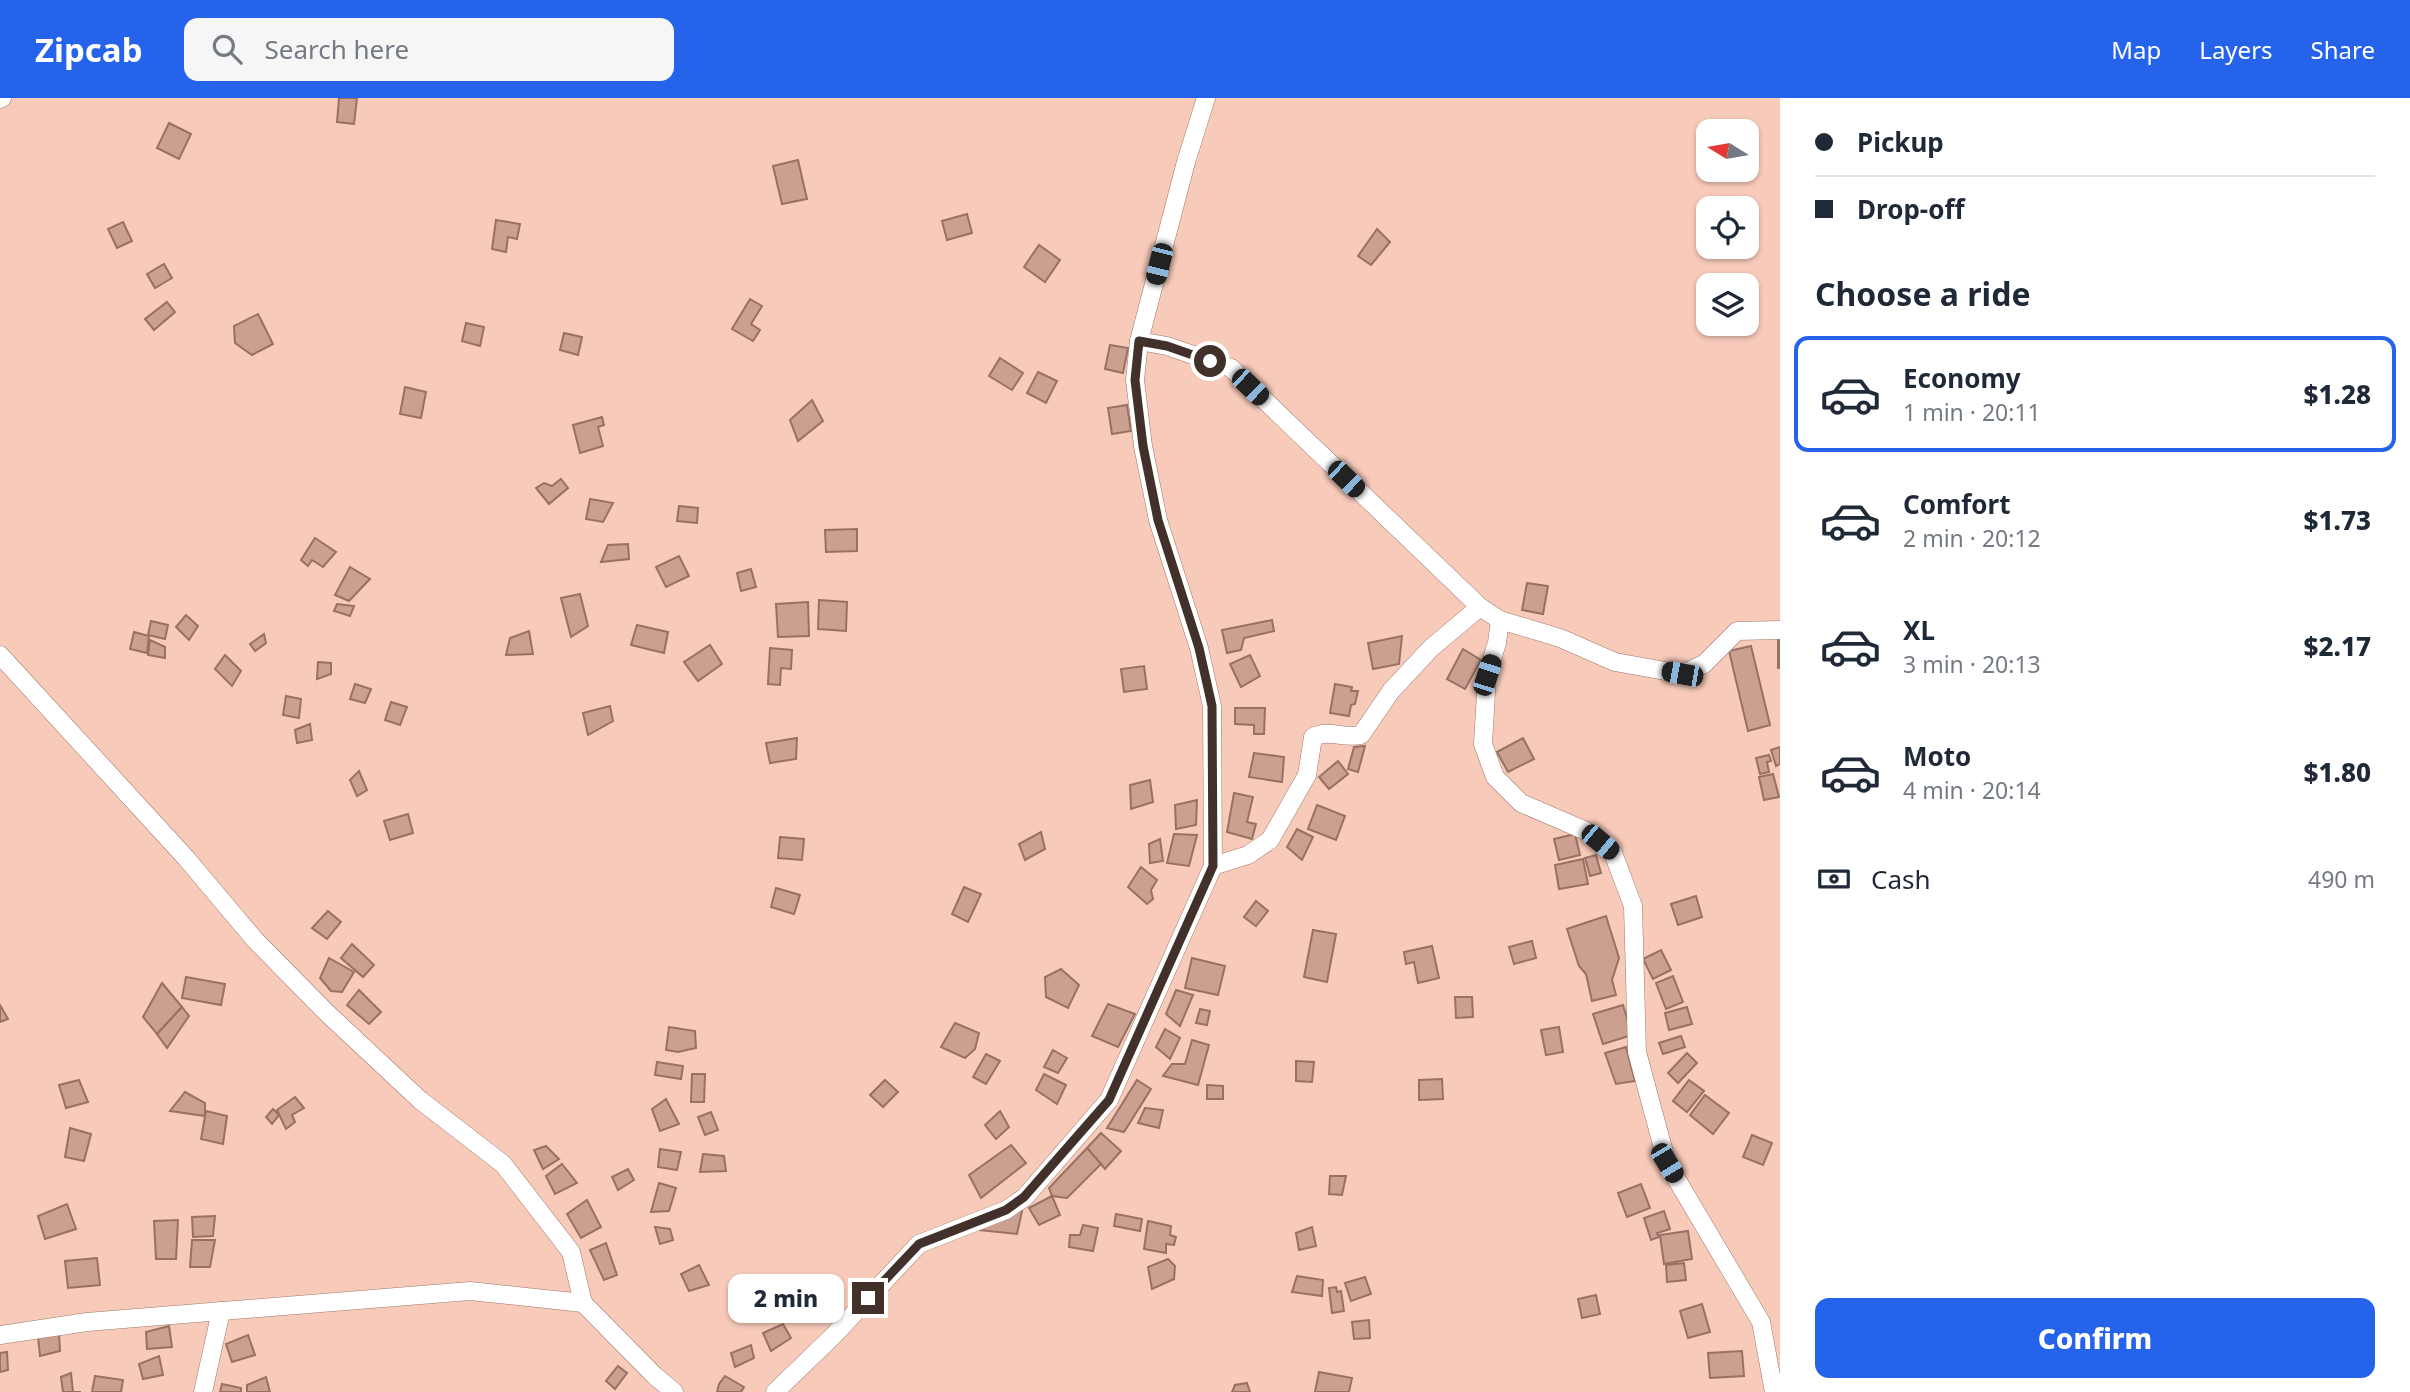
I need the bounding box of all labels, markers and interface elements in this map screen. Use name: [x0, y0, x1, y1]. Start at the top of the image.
search box: [184, 18, 674, 81]
text: Zipcab: [35, 27, 142, 72]
icon: search: [208, 30, 246, 68]
text: Search here: [264, 31, 409, 67]
text: Map: [2111, 33, 2161, 66]
text: Layers: [2199, 33, 2273, 66]
text: Share: [2311, 33, 2375, 66]
north arrow: [1696, 119, 1759, 182]
map controls: [1696, 119, 1759, 336]
text: Pickup: [1857, 124, 1944, 160]
text: Drop-off: [1857, 191, 1964, 227]
button: locate: [1696, 196, 1759, 259]
car: [1144, 241, 1175, 287]
text: Choose a ride: [1815, 272, 2031, 315]
button: layers: [1696, 273, 1759, 336]
route start: [1194, 345, 1226, 377]
text: Economy: [1903, 360, 2021, 396]
icon: car: [1819, 363, 1882, 426]
car: [1228, 365, 1273, 409]
text: $1.28: [2304, 376, 2371, 412]
text: 1 min · 20:11: [1903, 396, 2041, 428]
car: [1324, 457, 1369, 501]
text: Comfort: [1903, 486, 2011, 522]
icon: car: [1819, 489, 1882, 552]
text: $1.73: [2304, 502, 2371, 538]
text: 2 min · 20:12: [1903, 522, 2041, 554]
text: XL: [1903, 612, 1935, 648]
icon: car: [1819, 615, 1882, 678]
text: $2.17: [2304, 628, 2371, 664]
text: 3 min · 20:13: [1903, 648, 2041, 680]
car: [1471, 652, 1504, 698]
car: [1660, 660, 1705, 688]
text: Moto: [1903, 738, 1971, 774]
icon: car: [1819, 741, 1882, 804]
text: $1.80: [2304, 754, 2371, 790]
text: 4 min · 20:14: [1903, 774, 2041, 806]
car: [1578, 820, 1623, 864]
icon: cash: [1815, 860, 1853, 898]
text: Cash: [1871, 861, 1931, 897]
text: 490 m: [2308, 863, 2375, 895]
car: [1648, 1140, 1687, 1186]
callout: 2 min: [728, 1274, 844, 1322]
text: 2 min: [754, 1282, 818, 1314]
route end: [852, 1282, 884, 1314]
button: Confirm: [1815, 1298, 2375, 1378]

